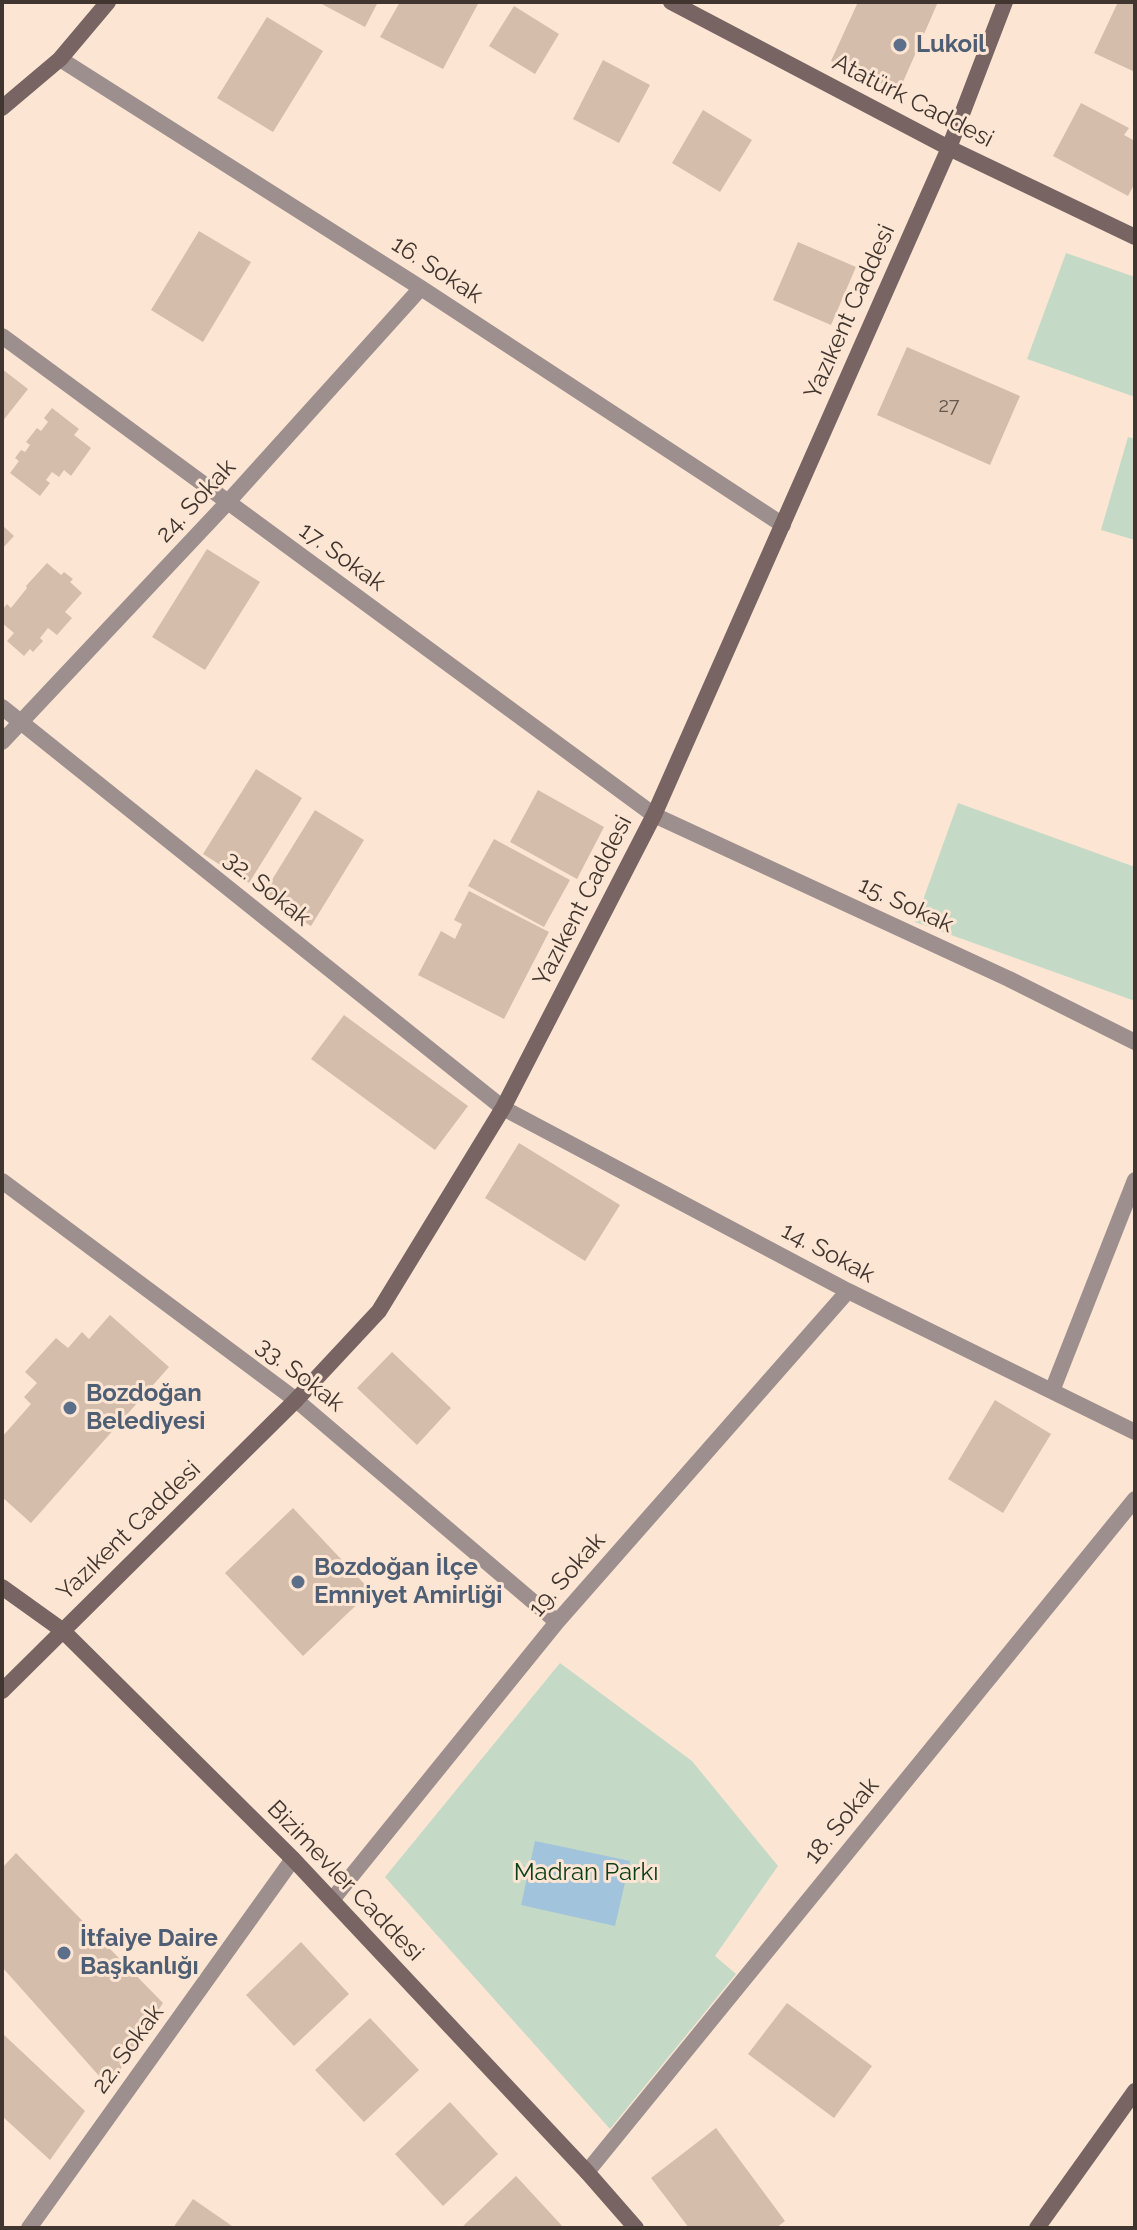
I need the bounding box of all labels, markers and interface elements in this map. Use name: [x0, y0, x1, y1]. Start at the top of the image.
place label: Lukoil: [916, 31, 986, 59]
marker: Lukoil: [891, 36, 909, 54]
street label: Atatürk Caddesi: [828, 48, 998, 154]
street label: Yazıkent Caddesi: [799, 220, 901, 404]
street label: 16. Sokak: [386, 230, 488, 310]
house number: 27: [938, 394, 960, 418]
street label: 24. Sokak: [150, 453, 242, 549]
street label: 17. Sokak: [293, 516, 391, 598]
street label: Yazıkent Caddesi: [527, 811, 639, 991]
street label: 32. Sokak: [218, 845, 316, 933]
street label: 15. Sokak: [854, 871, 958, 939]
street label: 14. Sokak: [776, 1216, 880, 1290]
street label: 33. Sokak: [250, 1332, 350, 1418]
place label: Bozdoğan Belediyesi: [86, 1380, 205, 1436]
marker: Bozdoğan Belediyesi: [61, 1399, 79, 1417]
street label: Yazıkent Caddesi: [51, 1455, 207, 1607]
street label: 19. Sokak: [523, 1527, 611, 1623]
place label: Bozdoğan İlçe Emniyet Amirliği: [314, 1554, 502, 1610]
marker: Bozdoğan İlçe Emniyet Amirliği: [289, 1573, 307, 1591]
street label: 18. Sokak: [799, 1772, 885, 1870]
street label: Bizimevler Caddesi: [261, 1795, 429, 1967]
park label: Madran Parkı: [514, 1859, 658, 1887]
place label: İtfaiye Daire Başkanlığı: [80, 1925, 218, 1981]
marker: İtfaiye Daire Başkanlığı: [55, 1944, 73, 1962]
street label: 22. Sokak: [86, 1999, 170, 2099]

